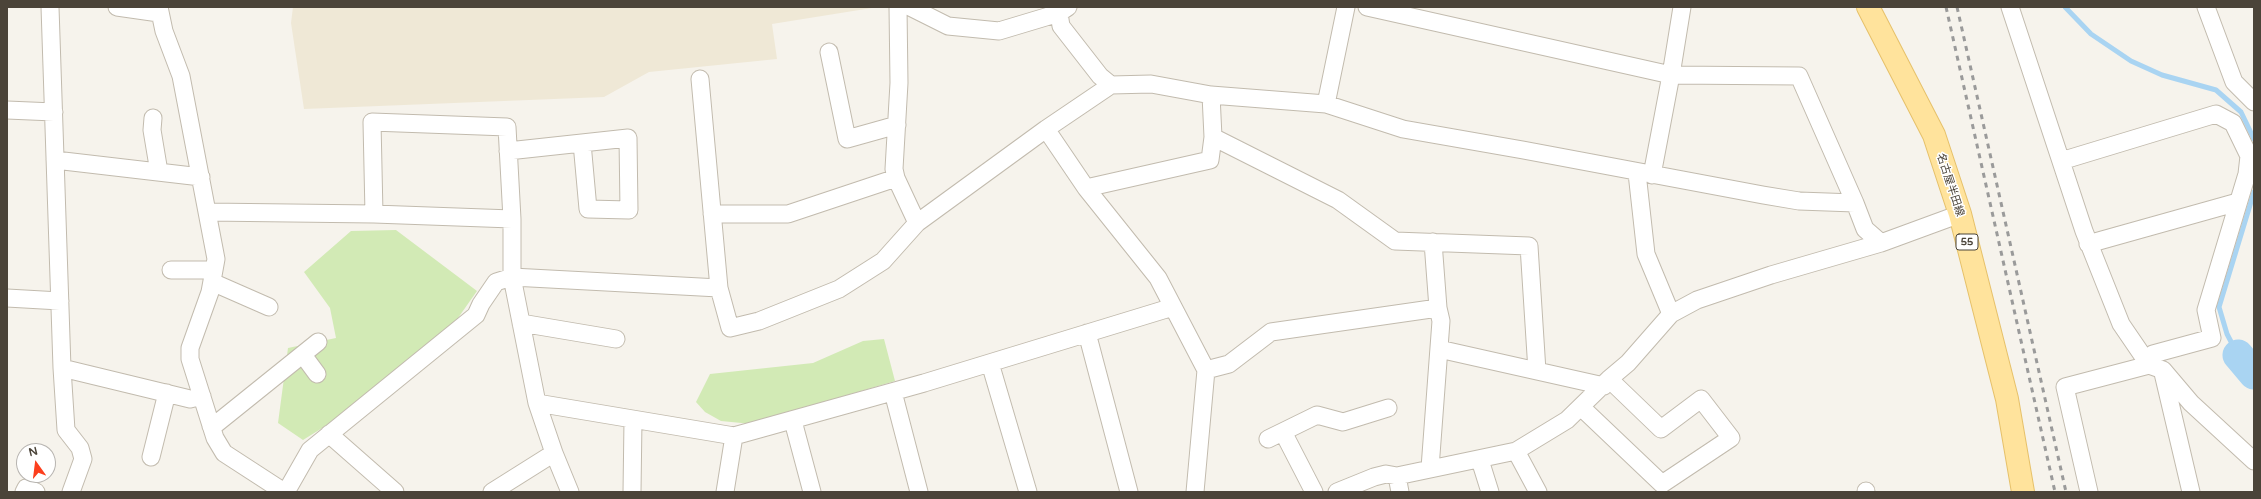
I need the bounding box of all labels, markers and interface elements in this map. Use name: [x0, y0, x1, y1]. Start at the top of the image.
street label: 名古屋半田線: [1934, 152, 1966, 218]
road number: 55: [1956, 234, 1978, 250]
north arrow: [16, 443, 56, 483]
text: N: [27, 444, 39, 459]

